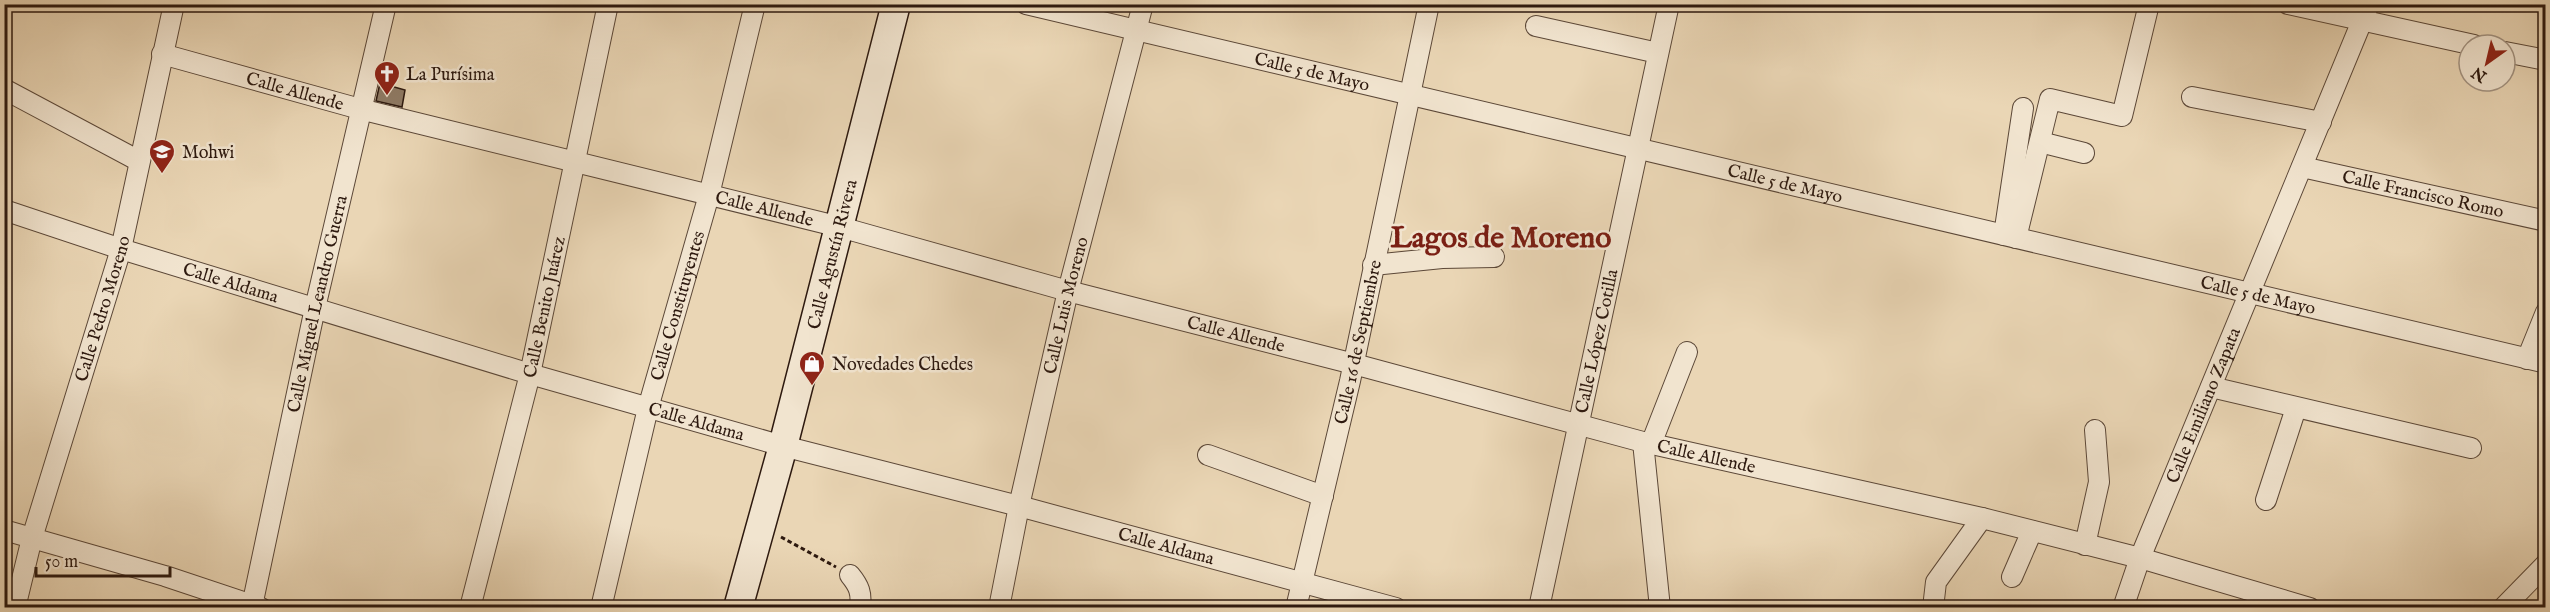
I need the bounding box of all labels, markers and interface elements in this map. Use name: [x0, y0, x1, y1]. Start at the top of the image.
north arrow: [2457, 33, 2517, 93]
street label: Calle 5 de Mayo: [1252, 48, 1372, 98]
church icon: La Purísima: [372, 59, 402, 97]
text: N: [2468, 62, 2492, 86]
place label: La Purísima: [406, 64, 495, 87]
street label: Calle Allende: [243, 68, 346, 117]
school or university icon: Mohwi: [147, 137, 177, 175]
place label: Mohwi: [182, 142, 234, 165]
street label: Calle 5 de Mayo: [1725, 160, 1845, 210]
street label: Calle Francisco Romo: [2340, 166, 2506, 224]
street label: Calle Agustín Rivera: [803, 177, 864, 332]
street label: Calle Allende: [713, 187, 816, 233]
street label: Calle Miguel Leandro Guerra: [283, 193, 354, 415]
district label: Lagos de Moreno: [1391, 220, 1611, 258]
street label: Calle Constituyentes: [646, 228, 711, 384]
street label: Calle Pedro Moreno: [71, 234, 137, 385]
street label: Calle Benito Juárez: [519, 234, 572, 380]
street label: Calle Luis Moreno: [1039, 234, 1095, 376]
street label: Calle 16 de Septiembre: [1330, 258, 1388, 427]
street label: Calle Aldama: [180, 259, 281, 309]
street label: Calle López Cotilla: [1571, 267, 1625, 416]
street label: Calle 5 de Mayo: [2198, 272, 2318, 321]
street label: Calle Allende: [1184, 312, 1287, 359]
street label: Calle Emiliano Zapata: [2162, 324, 2247, 487]
shop icon: Novedades Chedes: [797, 349, 827, 387]
place label: Novedades Chedes: [832, 354, 973, 377]
street label: Calle Aldama: [645, 398, 747, 447]
street label: Calle Allende: [1655, 435, 1757, 480]
street label: Calle Aldama: [1115, 523, 1217, 571]
scale bar: [36, 540, 170, 578]
text: 50 m: [45, 551, 78, 574]

